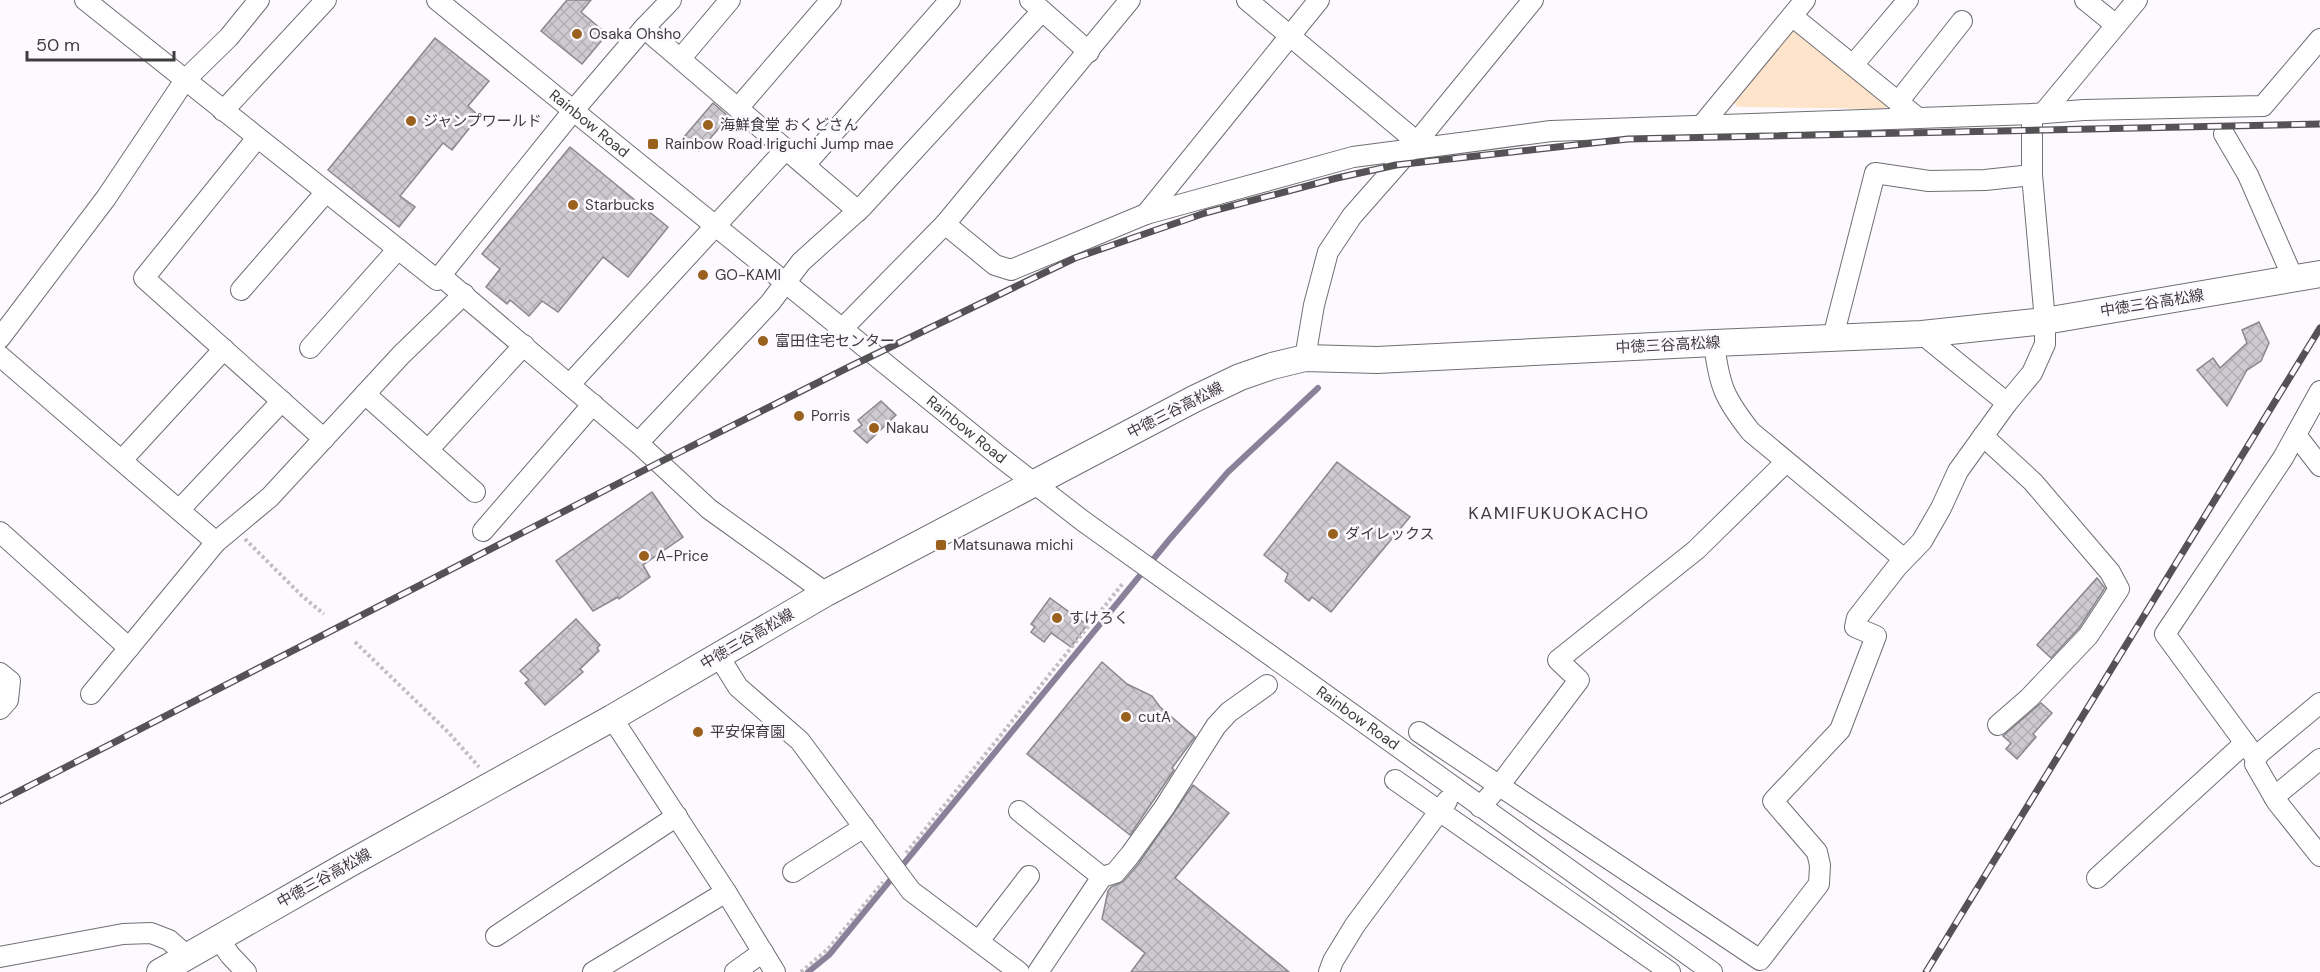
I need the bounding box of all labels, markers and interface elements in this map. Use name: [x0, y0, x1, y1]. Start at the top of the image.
scale bar: [27, 24, 174, 62]
place label: Osaka Ohsho: [589, 24, 681, 44]
marker: Osaka Ohsho: [570, 27, 584, 41]
text: 50 m: [36, 33, 80, 57]
street label: Rainbow Road: [545, 85, 633, 162]
place label: ジャンプワールド: [423, 111, 542, 131]
marker: ジャンプワールド: [404, 114, 418, 128]
place label: 海鮮食堂 おくどさん: [720, 115, 859, 135]
marker: 海鮮食堂 おくどさん: [701, 118, 715, 132]
place label: Rainbow Road Iriguchi Jump mae: [665, 134, 894, 154]
marker: Rainbow Road Iriguchi Jump mae: [646, 137, 660, 151]
place label: Starbucks: [585, 195, 655, 215]
marker: Starbucks: [566, 198, 580, 212]
place label: GO-KAMI: [715, 265, 781, 285]
marker: GO-KAMI: [696, 268, 710, 282]
street label: 中徳三谷高松線: [2099, 285, 2205, 321]
place label: 富田住宅センター: [775, 331, 895, 351]
street label: 中徳三谷高松線: [1615, 332, 1721, 358]
marker: 富田住宅センター: [756, 334, 770, 348]
street label: 中徳三谷高松線: [1124, 377, 1226, 443]
street label: Rainbow Road: [922, 391, 1011, 468]
place label: Porris: [811, 406, 850, 426]
marker: Porris: [792, 409, 806, 423]
place label: Nakau: [886, 418, 929, 438]
marker: Nakau: [867, 421, 881, 435]
district label: KAMIFUKUOKACHO: [1468, 501, 1650, 525]
place label: ダイレックス: [1345, 524, 1435, 544]
marker: ダイレックス: [1326, 527, 1340, 541]
place label: Matsunawa michi: [953, 535, 1073, 555]
marker: Matsunawa michi: [934, 538, 948, 552]
place label: A-Price: [656, 546, 709, 566]
marker: A-Price: [637, 549, 651, 563]
street label: 中徳三谷高松線: [697, 604, 797, 674]
place label: すけろく: [1069, 608, 1129, 628]
marker: すけろく: [1050, 611, 1064, 625]
street label: Rainbow Road: [1312, 681, 1403, 755]
place label: cutA: [1138, 707, 1171, 727]
marker: cutA: [1119, 710, 1133, 724]
place label: 平安保育園: [710, 722, 785, 742]
marker: 平安保育園: [691, 725, 705, 739]
street label: 中徳三谷高松線: [273, 844, 375, 912]

